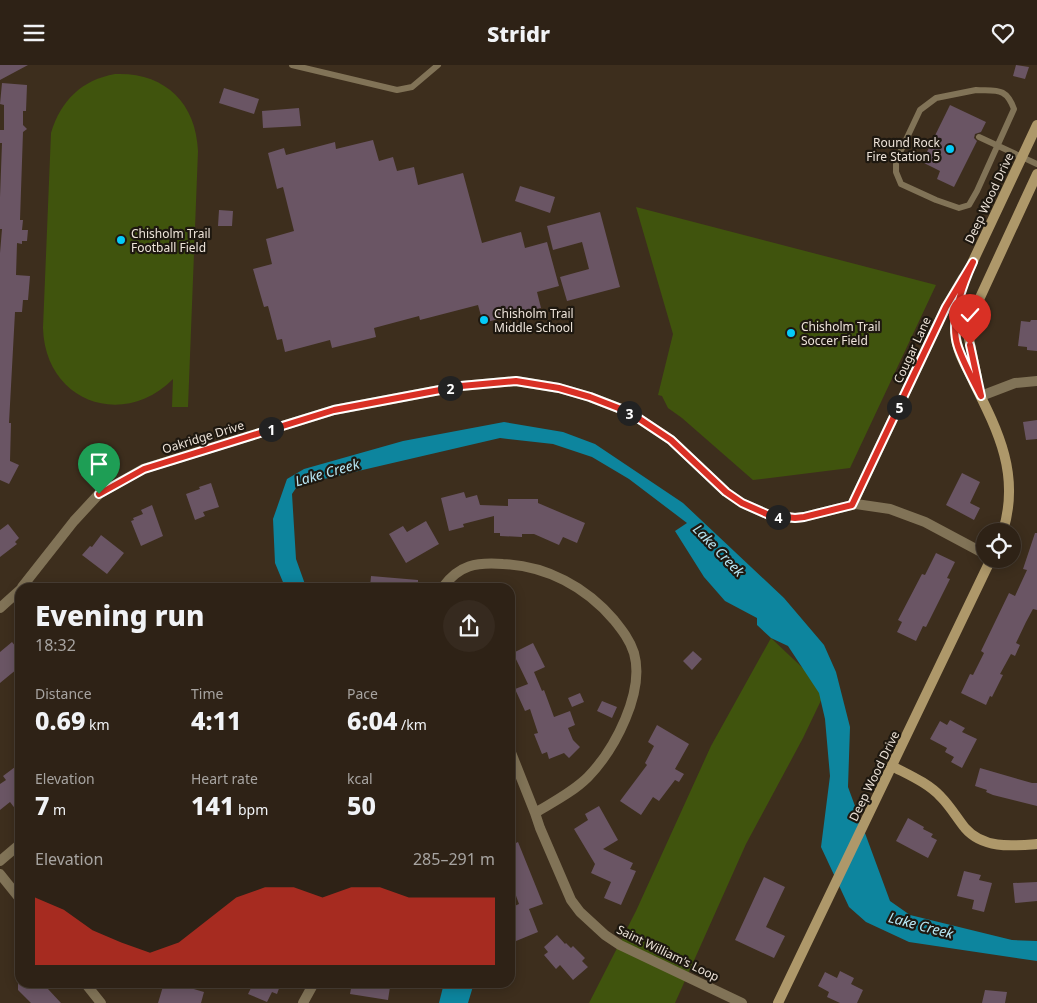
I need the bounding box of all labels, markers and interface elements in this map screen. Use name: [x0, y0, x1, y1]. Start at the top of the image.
text: Stridr: [487, 18, 550, 48]
icon: menu: [20, 19, 48, 47]
icon: heart: [989, 19, 1017, 47]
place label: Round Rock Fire Station 5: [866, 134, 941, 165]
marker: Round Rock Fire Station 5: [944, 143, 956, 155]
street label: Deep Wood Drive: [960, 150, 1018, 246]
place label: Chisholm Trail Football Field: [131, 225, 211, 256]
marker: Chisholm Trail Football Field: [115, 234, 127, 246]
pin: [949, 294, 991, 345]
icon: check: [956, 301, 984, 329]
place label: Chisholm Trail Middle School: [494, 305, 574, 336]
marker: Chisholm Trail Middle School: [478, 314, 490, 326]
street label: Cougar Lane: [889, 314, 935, 386]
place label: Chisholm Trail Soccer Field: [801, 318, 881, 349]
marker: Chisholm Trail Soccer Field: [785, 327, 797, 339]
pin: 2: [438, 375, 462, 401]
text: 2: [446, 379, 455, 398]
pin: 5: [886, 395, 912, 419]
text: 5: [895, 398, 904, 417]
pin: 3: [616, 401, 642, 425]
text: 3: [625, 404, 634, 423]
street label: Oakridge Drive: [160, 416, 246, 458]
pin: 1: [258, 417, 284, 441]
text: 1: [267, 420, 276, 439]
pin: [78, 443, 120, 494]
icon: arrive: [85, 450, 113, 478]
water label: Lake Creek: [292, 453, 363, 490]
pin: 4: [766, 505, 790, 529]
text: 4: [774, 508, 783, 527]
water label: Lake Creek: [689, 520, 750, 581]
map controls: [976, 523, 1021, 568]
button: locate: [976, 523, 1021, 568]
text: Evening run: [35, 596, 204, 634]
button: share: [443, 600, 495, 652]
text: 18:32: [35, 634, 76, 656]
text: Distance: [35, 684, 92, 703]
text: Time: [191, 684, 223, 703]
text: Pace: [347, 684, 378, 703]
text: 0.69: [35, 703, 85, 737]
text: 4:11: [191, 703, 241, 737]
text: 6:04: [347, 703, 397, 737]
text: km: [85, 715, 110, 734]
text: /km: [397, 715, 427, 734]
street label: Deep Wood Drive: [845, 728, 903, 824]
text: Elevation: [35, 769, 95, 788]
text: Heart rate: [191, 769, 258, 788]
text: kcal: [347, 769, 373, 788]
text: 7: [35, 788, 49, 822]
text: 141: [191, 788, 234, 822]
text: 50: [347, 788, 376, 822]
text: m: [49, 800, 66, 819]
text: bpm: [234, 800, 268, 819]
text: Elevation: [35, 848, 103, 870]
text: 285–291 m: [413, 848, 495, 870]
water label: Lake Creek: [886, 907, 957, 943]
street label: Saint William's Loop: [614, 921, 722, 985]

